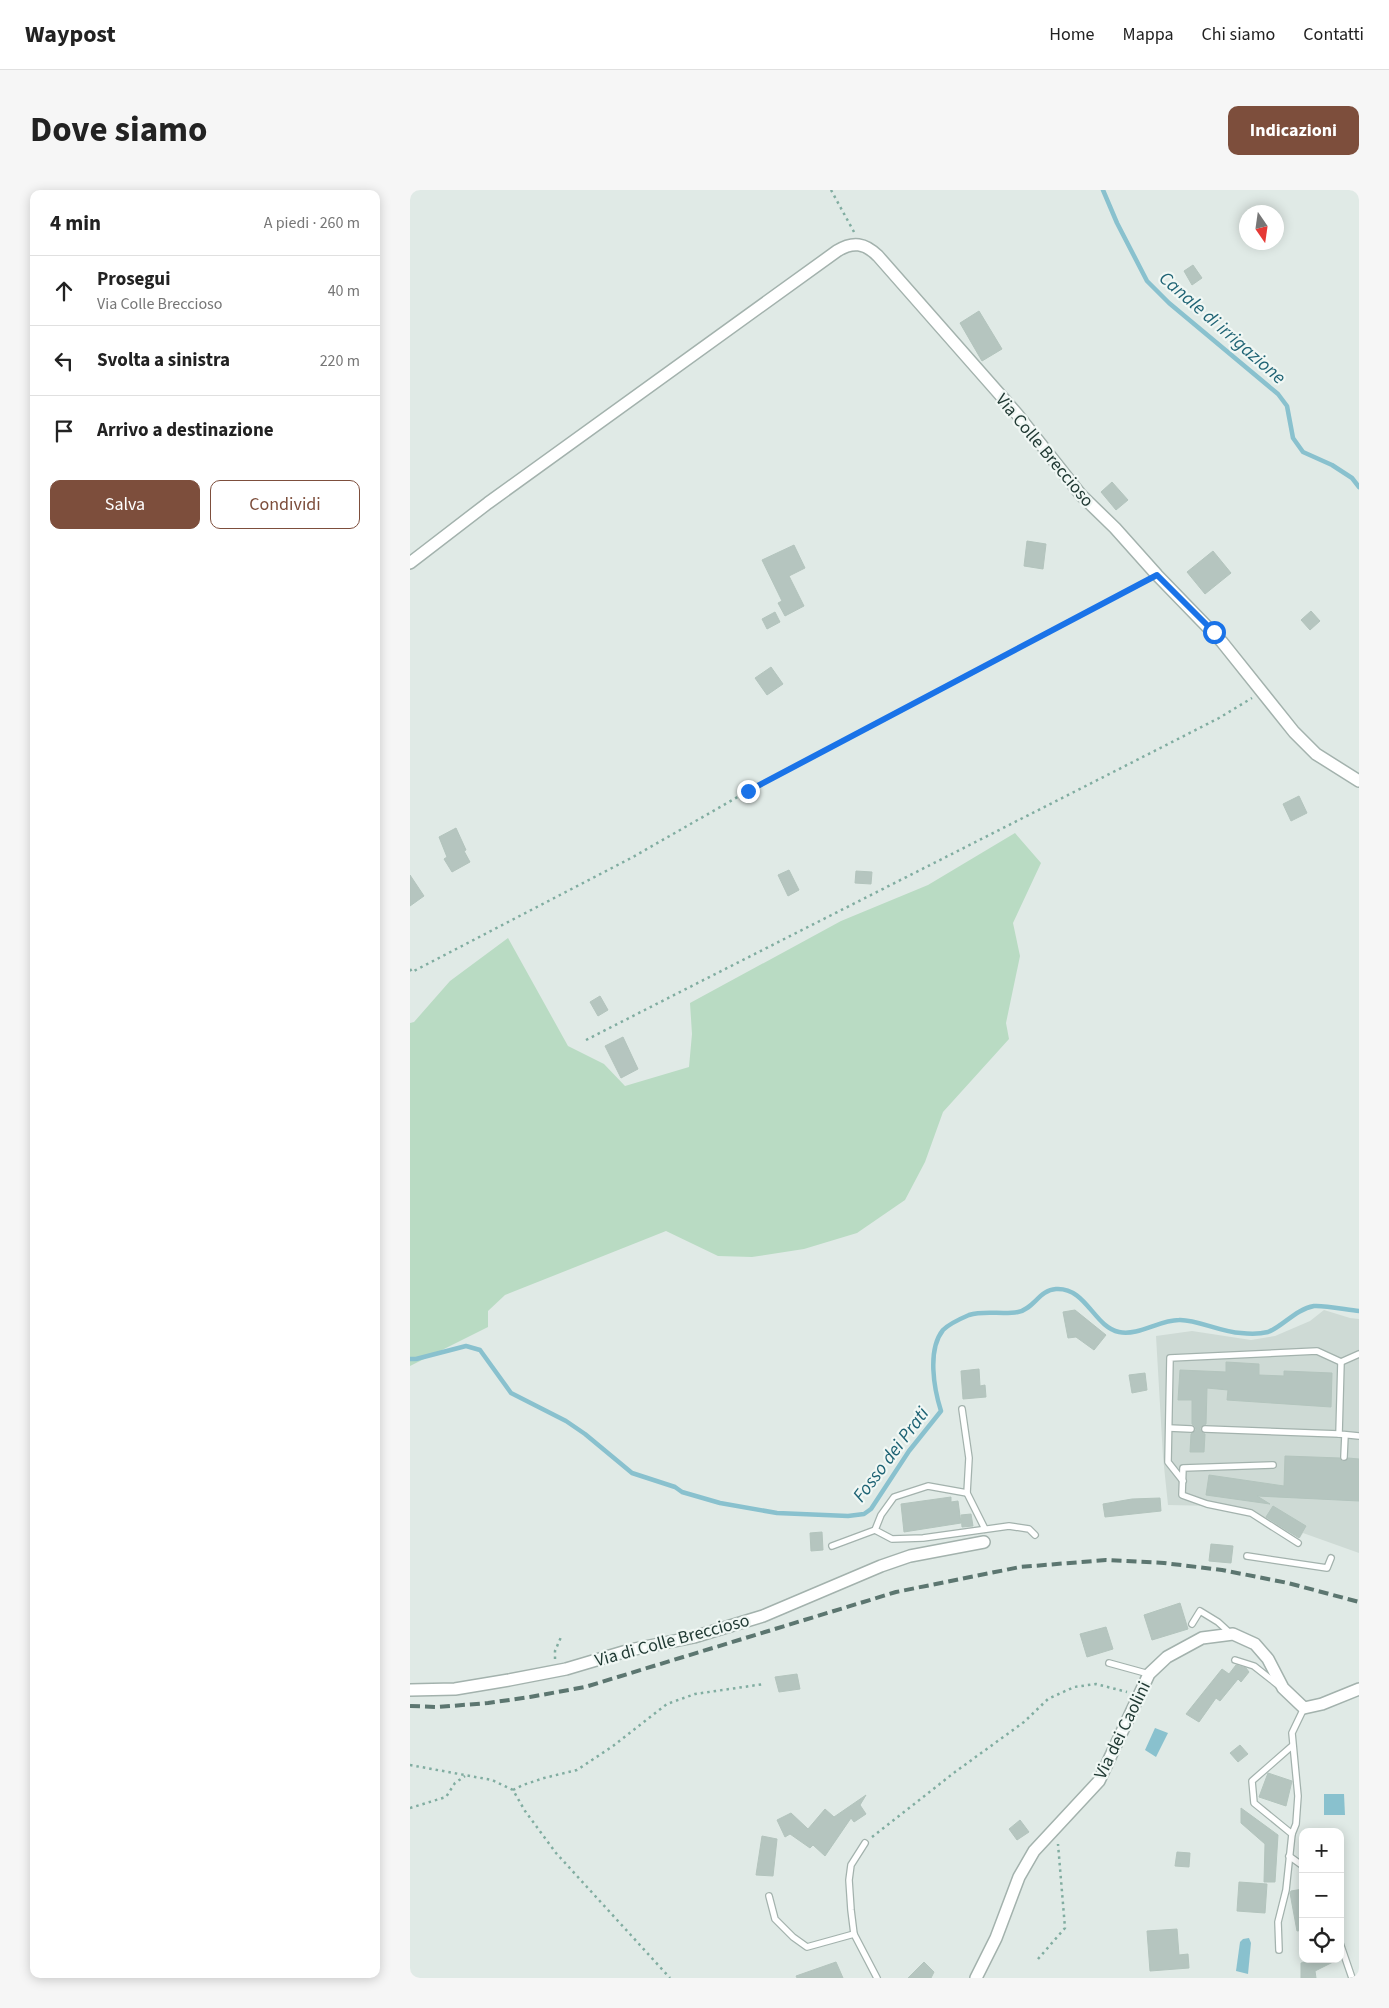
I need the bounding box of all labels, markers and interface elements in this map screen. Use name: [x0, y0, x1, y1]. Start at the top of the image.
text: Waypost: [25, 17, 116, 52]
text: Home: [1049, 22, 1095, 47]
text: Mappa: [1123, 22, 1174, 47]
text: Chi siamo: [1202, 22, 1275, 47]
text: Contatti: [1303, 22, 1364, 47]
text: Dove siamo: [30, 105, 208, 155]
button: Indicazioni: [1228, 106, 1359, 155]
north arrow: [1239, 205, 1284, 250]
text: 4 min: [50, 208, 101, 238]
text: A piedi · 260 m: [264, 212, 360, 234]
water label: Canale di irrigazione: [1153, 265, 1291, 391]
text: Prosegui: [97, 266, 170, 293]
icon: ahead: [50, 277, 78, 305]
text: 40 m: [328, 280, 360, 302]
text: Via Colle Breccioso: [97, 293, 222, 315]
icon: left: [50, 347, 78, 375]
text: Svolta a sinistra: [97, 347, 230, 374]
text: 220 m: [320, 350, 360, 372]
street label: Via Colle Breccioso: [990, 388, 1100, 512]
icon: arrive: [50, 417, 78, 445]
text: Arrivo a destinazione: [97, 417, 274, 444]
button: Salva: [50, 480, 200, 529]
button: Condividi: [210, 480, 360, 529]
route start: [1203, 621, 1226, 644]
route end: [737, 780, 760, 803]
water label: Fosso dei Prati: [847, 1401, 936, 1508]
street label: Via di Colle Breccioso: [592, 1608, 752, 1673]
street label: Via dei Caolini: [1088, 1677, 1157, 1783]
map controls: [1299, 1828, 1344, 1963]
button: +: [1299, 1828, 1344, 1873]
button: −: [1299, 1873, 1344, 1918]
button: locate: [1299, 1918, 1344, 1963]

